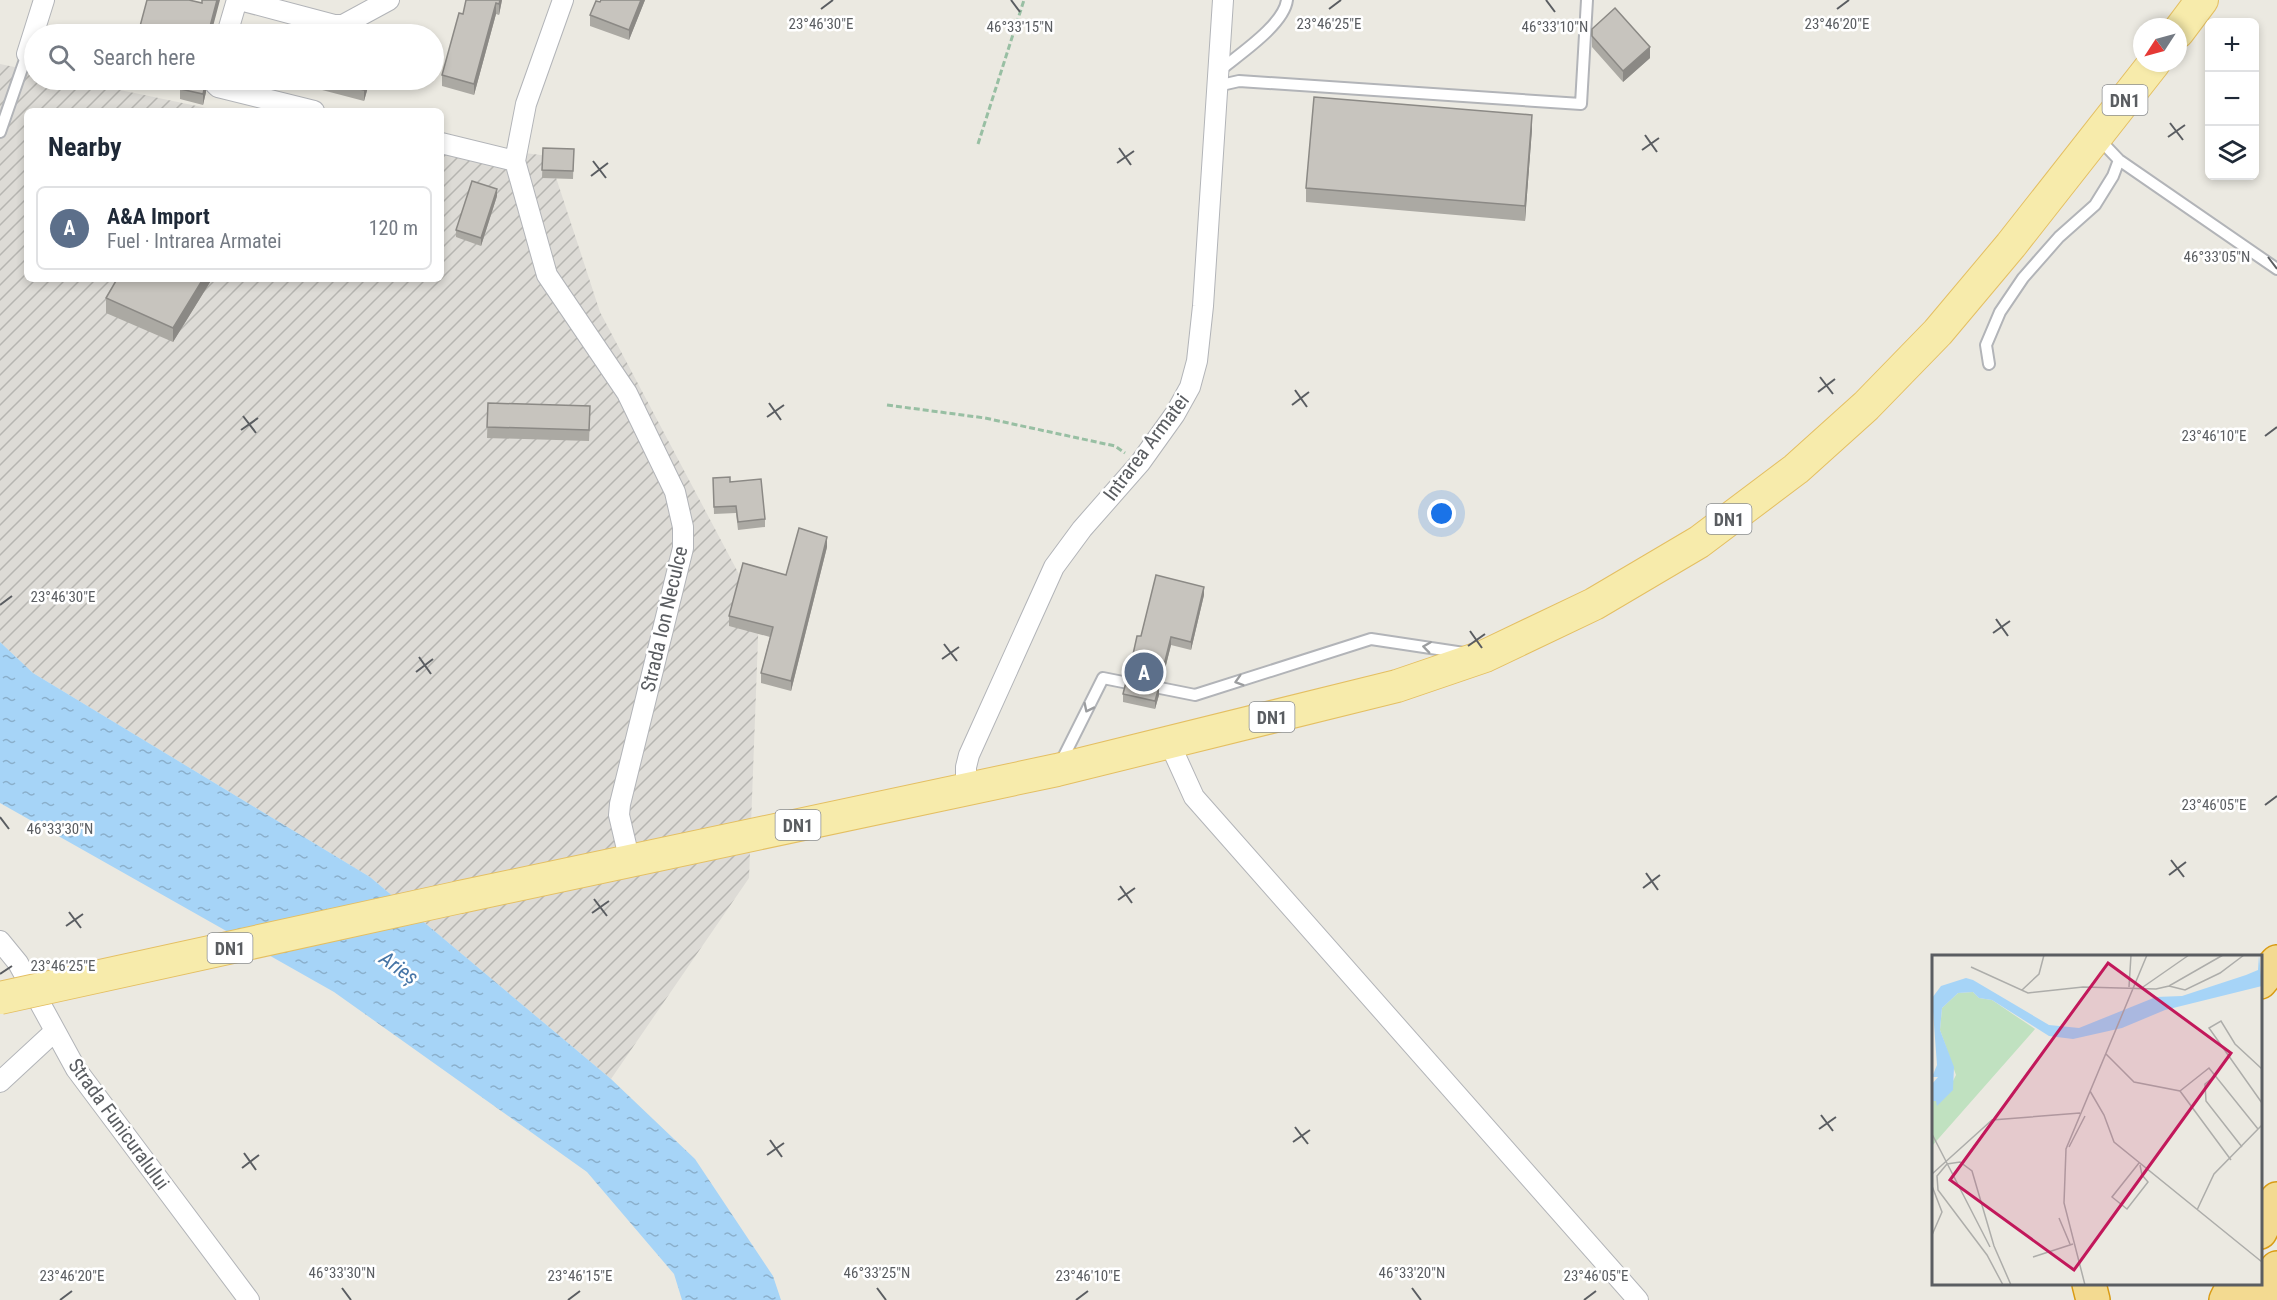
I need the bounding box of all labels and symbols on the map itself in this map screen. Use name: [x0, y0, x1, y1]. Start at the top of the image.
text: 23°46'30"E: [789, 15, 853, 33]
text: 23°46'25"E: [1297, 15, 1361, 33]
text: 23°46'20"E: [1805, 15, 1869, 33]
text: 46°33'15"N: [987, 18, 1053, 36]
text: 46°33'10"N: [1522, 18, 1588, 36]
north arrow: [2133, 18, 2187, 72]
road number: DN1: [2102, 85, 2148, 115]
text: 46°33'05"N: [2184, 248, 2250, 266]
street label: Intrarea Armatei: [1098, 389, 1194, 505]
text: 23°46'10"E: [2182, 427, 2246, 445]
your location: [1427, 499, 1456, 528]
road number: DN1: [1706, 504, 1752, 534]
street label: Strada Ion Neculce: [636, 544, 692, 694]
text: 23°46'30"E: [31, 588, 95, 606]
one-way arrow: [1423, 642, 1432, 654]
pin: A: [1124, 650, 1164, 694]
one-way arrow: [1234, 674, 1245, 686]
one-way arrow: [1084, 701, 1096, 712]
road number: DN1: [1250, 702, 1294, 732]
text: 23°46'05"E: [2182, 796, 2246, 814]
road number: DN1: [776, 810, 820, 840]
text: 46°33'30"N: [27, 820, 93, 838]
road number: DN1: [208, 933, 252, 963]
water label: Arieș: [374, 946, 423, 990]
inset map: [1932, 955, 2262, 1285]
text: 23°46'25"E: [31, 957, 95, 975]
street label: Strada Funicuralului: [63, 1054, 175, 1194]
text: 46°33'30"N: [309, 1264, 375, 1282]
text: 46°33'25"N: [844, 1264, 910, 1282]
text: 46°33'20"N: [1379, 1264, 1445, 1282]
text: 23°46'20"E: [40, 1267, 104, 1285]
text: 23°46'15"E: [548, 1267, 612, 1285]
text: 23°46'10"E: [1056, 1267, 1120, 1285]
text: 23°46'05"E: [1564, 1267, 1628, 1285]

